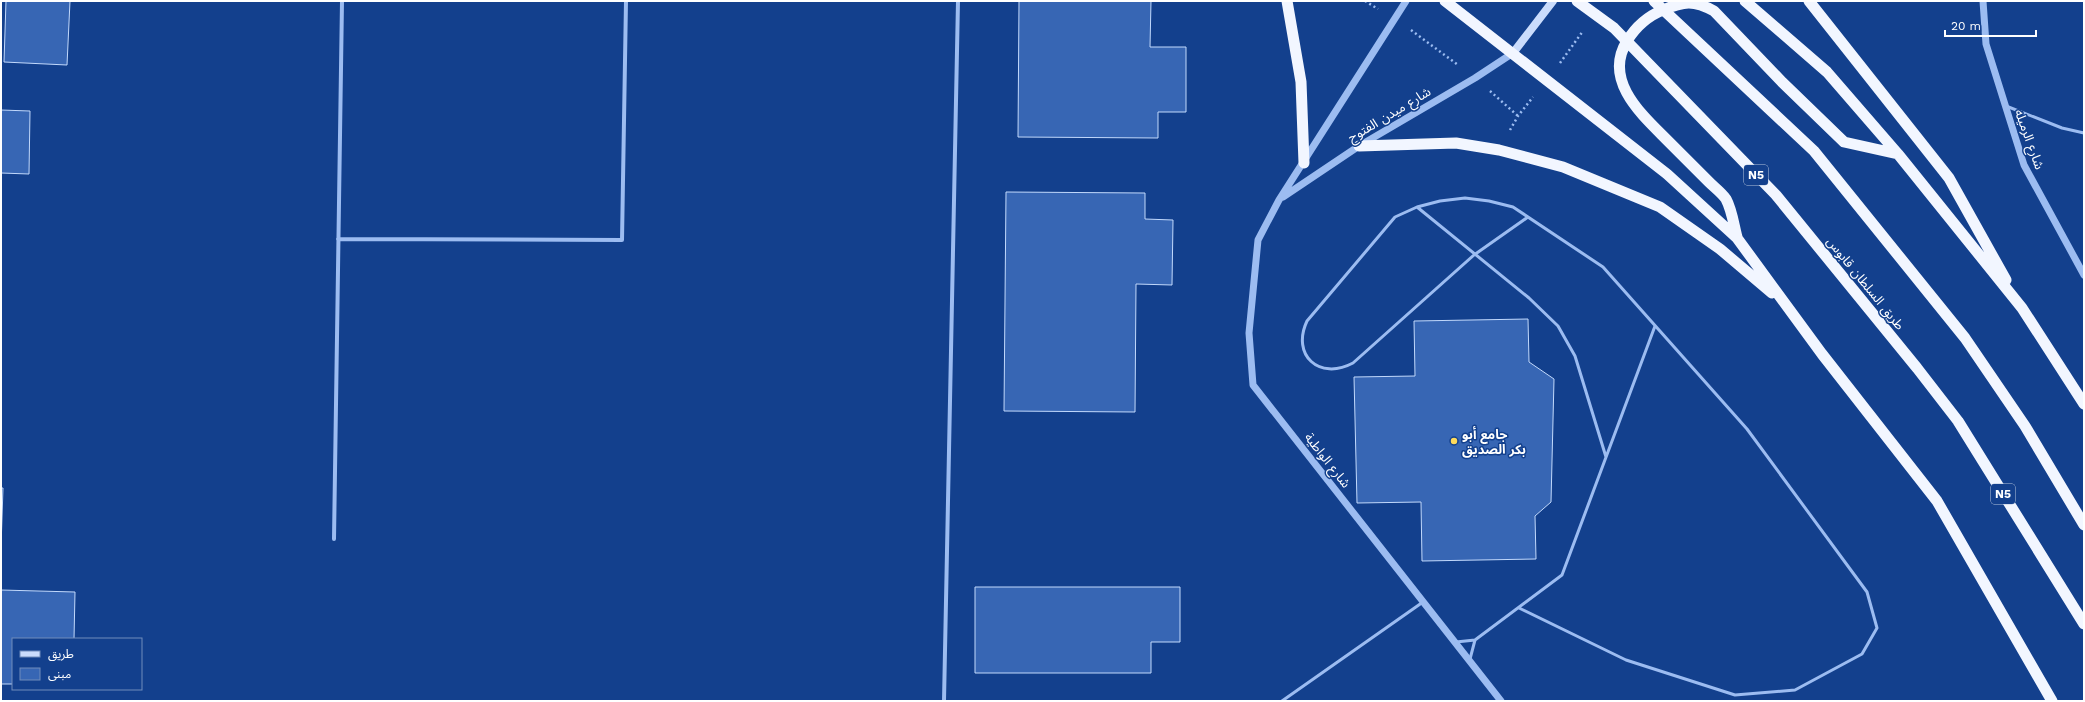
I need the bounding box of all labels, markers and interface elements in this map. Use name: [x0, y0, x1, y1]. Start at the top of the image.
scale bar: [1945, 12, 2036, 38]
text: 20 m: [1951, 19, 1981, 33]
street label: شارع ميدن الفتوح: [1345, 84, 1435, 148]
street label: شارع الرميله: [2009, 107, 2047, 172]
road number: N5: [1744, 165, 1768, 185]
street label: طريق السلطان قابوس: [1823, 234, 1908, 334]
place label: جامع أبو بكر الصديق: [1462, 426, 1526, 458]
street label: شارع الواطية: [1299, 430, 1354, 493]
marker: جامع أبو بكر الصديق: [1449, 436, 1459, 446]
road number: N5: [1991, 484, 2015, 504]
legend: [12, 638, 142, 690]
text: طريق: [48, 647, 74, 662]
text: مبنى: [48, 667, 71, 681]

